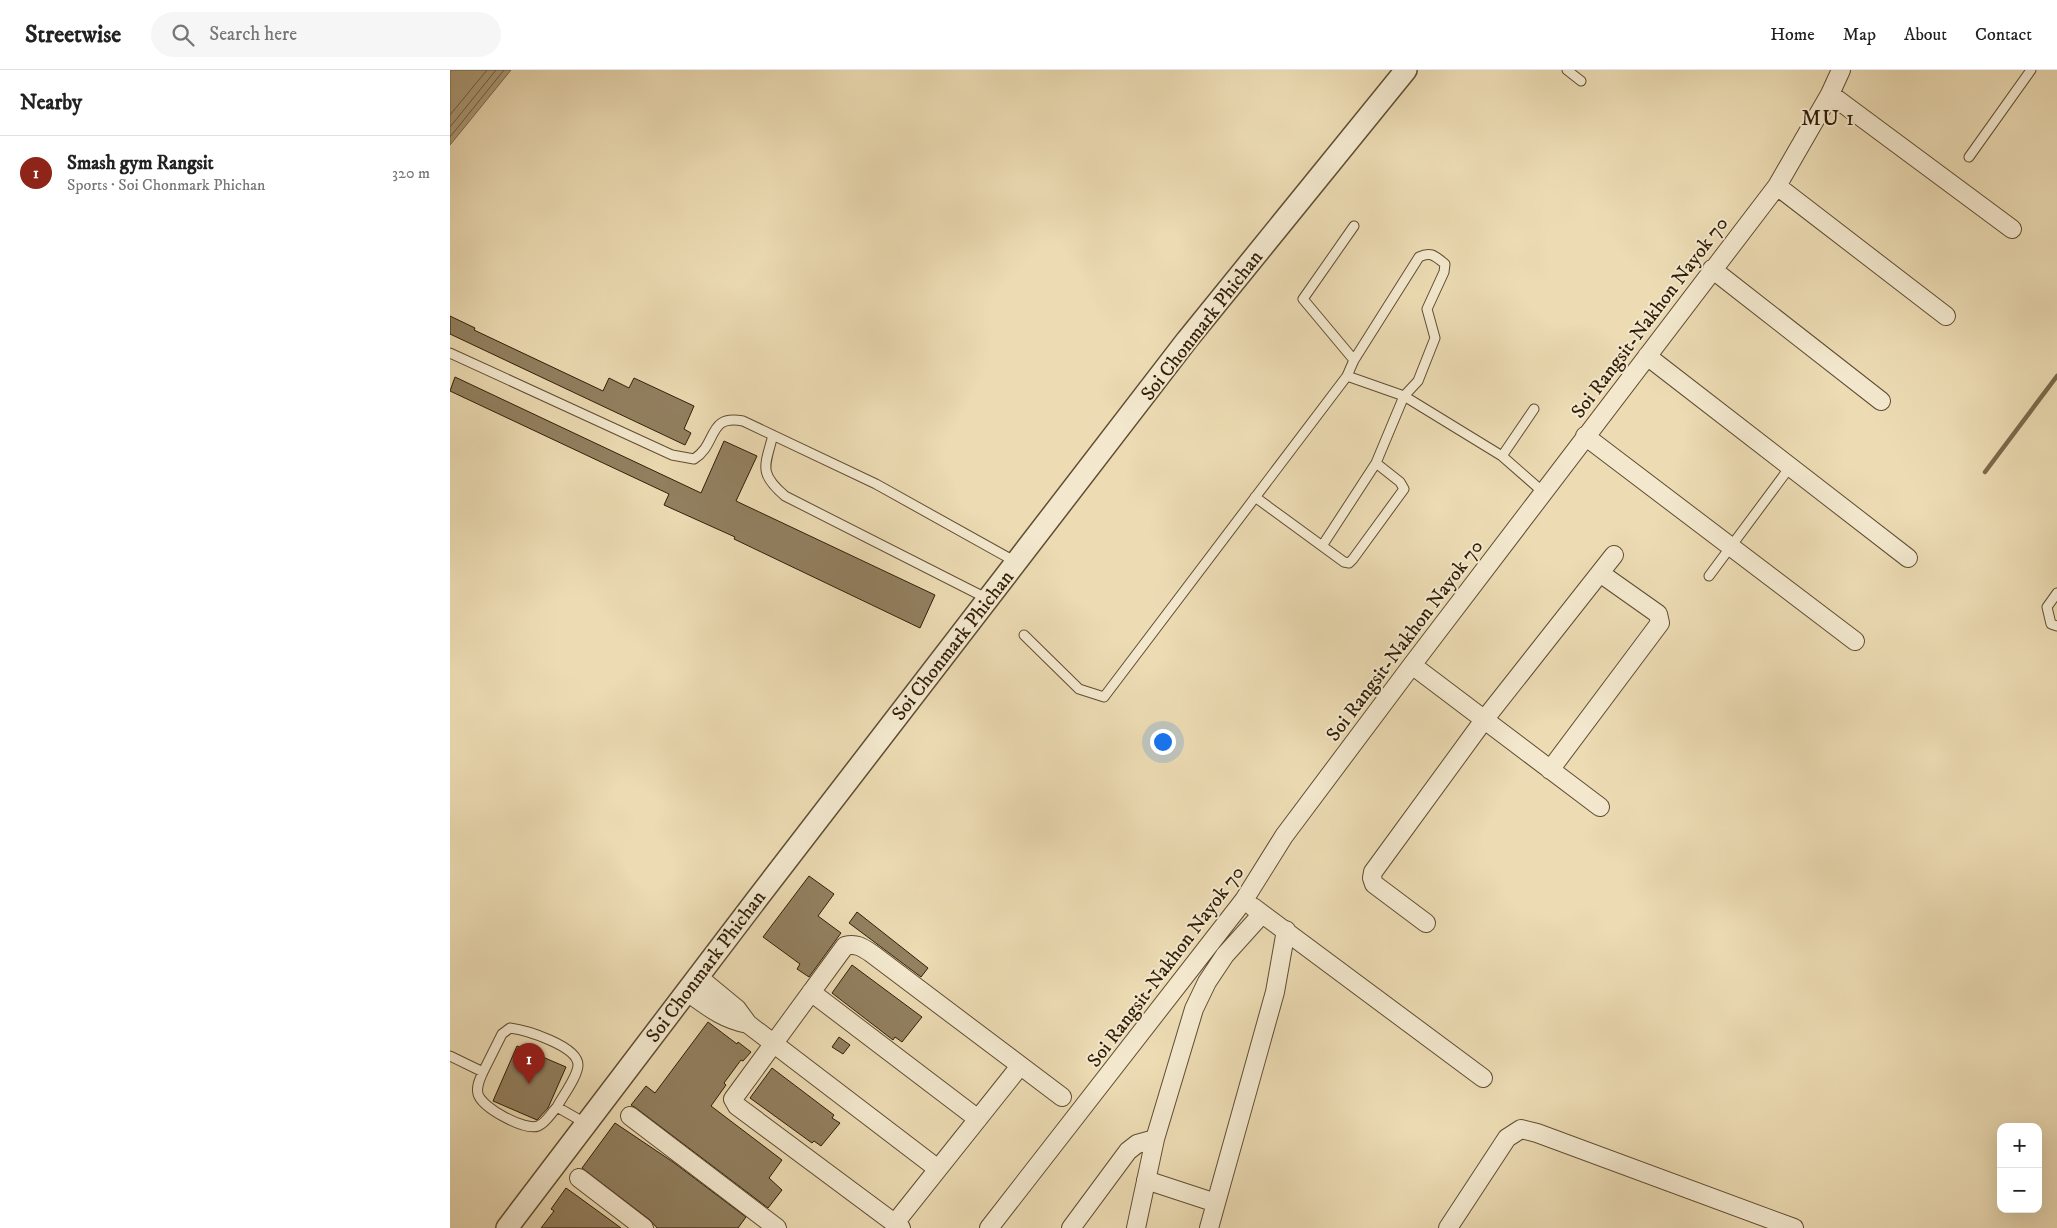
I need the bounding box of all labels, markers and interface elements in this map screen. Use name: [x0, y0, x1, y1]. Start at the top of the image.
search box: [151, 12, 501, 57]
text: Streetwise: [25, 20, 121, 50]
icon: search: [169, 21, 197, 49]
text: Search here: [209, 23, 297, 46]
text: Home: [1770, 24, 1815, 46]
text: Map: [1843, 24, 1876, 46]
text: About: [1904, 24, 1947, 46]
text: Contact: [1975, 24, 2032, 46]
text: Nearby: [20, 90, 82, 116]
district label: MU 1: [1801, 105, 1855, 132]
text: Smash gym Rangsit: [67, 152, 214, 175]
text: 1: [33, 163, 39, 183]
text: 320 m: [392, 163, 430, 183]
text: Sports · Soi Chonmark Phichan: [67, 175, 265, 195]
street label: Soi Rangsit-Nakhon Nayok 70: [1566, 212, 1734, 424]
street label: Soi Chonmark Phichan: [1136, 245, 1269, 406]
street label: Soi Rangsit-Nakhon Nayok 70: [1321, 535, 1489, 747]
street label: Soi Chonmark Phichan: [887, 565, 1020, 726]
your location: [1150, 729, 1176, 755]
street label: Soi Rangsit-Nakhon Nayok 70: [1082, 861, 1250, 1073]
street label: Soi Chonmark Phichan: [641, 886, 772, 1048]
pin: 1: [513, 1043, 545, 1084]
map controls: [1997, 1123, 2042, 1213]
button: +: [1997, 1123, 2042, 1168]
button: −: [1997, 1168, 2042, 1213]

